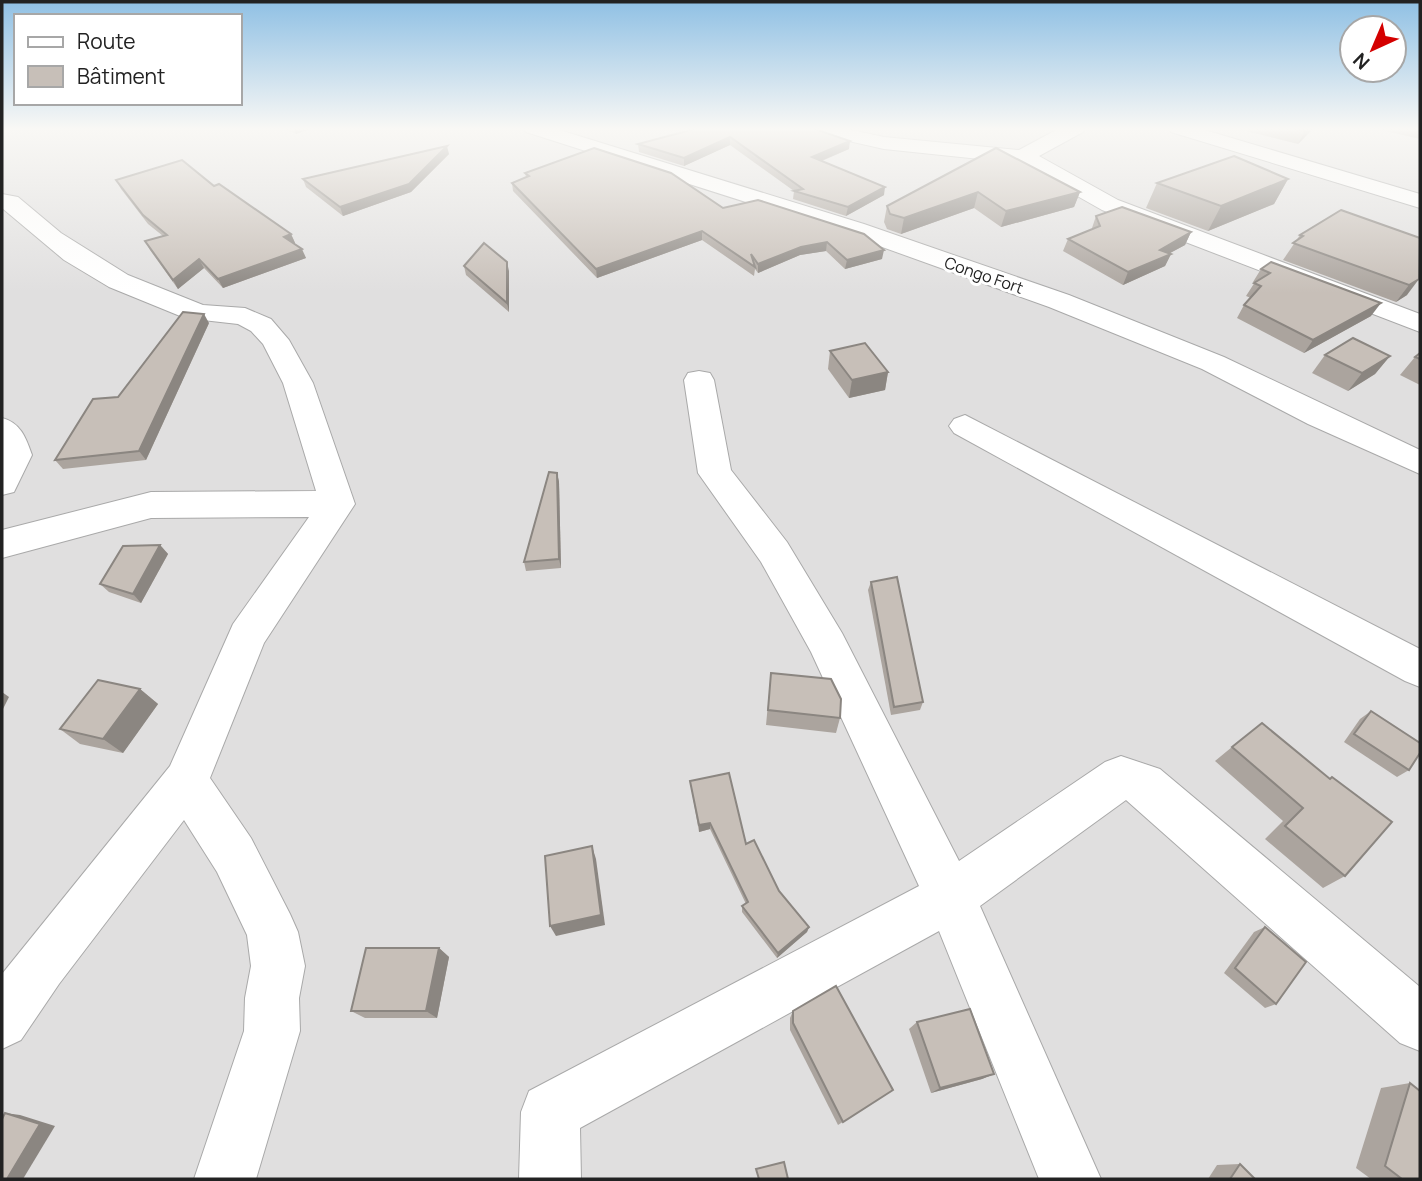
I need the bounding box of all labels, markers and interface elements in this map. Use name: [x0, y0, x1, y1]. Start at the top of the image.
legend: [14, 14, 242, 105]
north arrow: [1338, 14, 1408, 84]
text: Route: [77, 27, 135, 55]
text: N: [1347, 47, 1375, 75]
text: Bâtiment: [77, 62, 165, 90]
street label: Congo Fort: [942, 251, 1026, 299]

